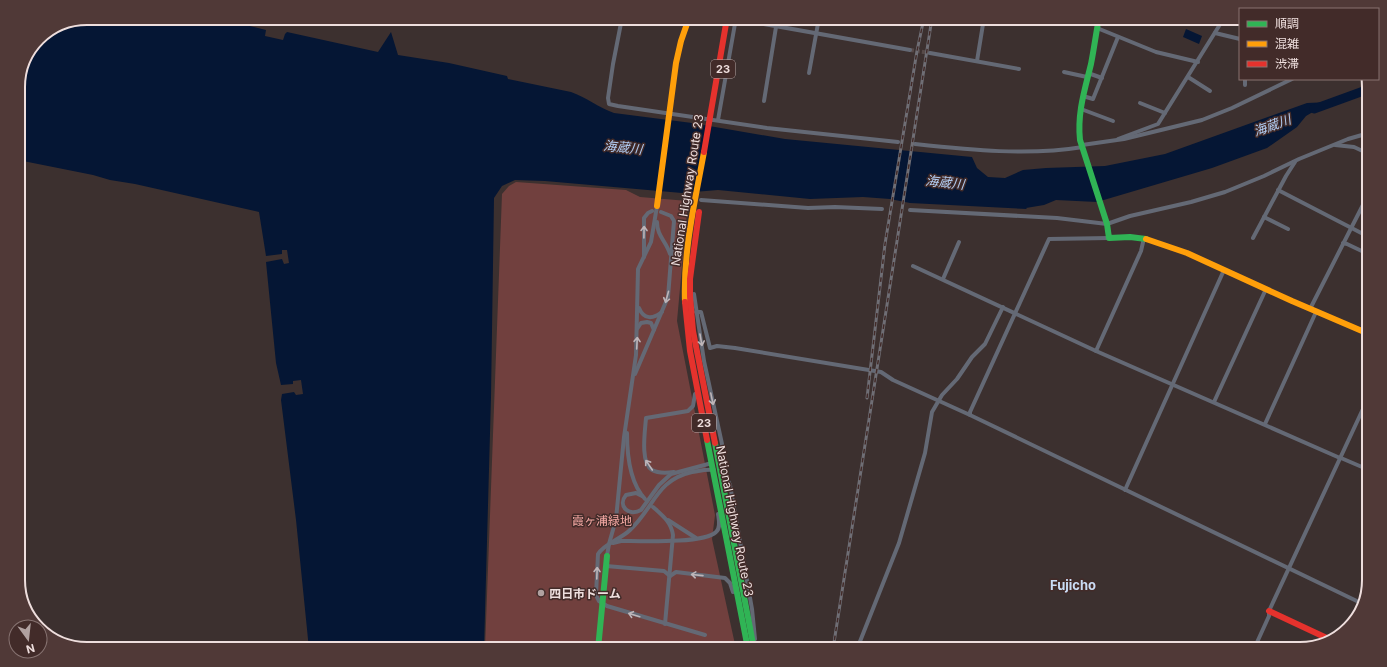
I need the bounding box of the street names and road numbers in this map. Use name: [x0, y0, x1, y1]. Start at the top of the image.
road number: 23: [711, 60, 735, 78]
street label: National Highway Route 23: [668, 113, 706, 267]
road number: 23: [692, 414, 716, 432]
street label: National Highway Route 23: [713, 444, 757, 598]

